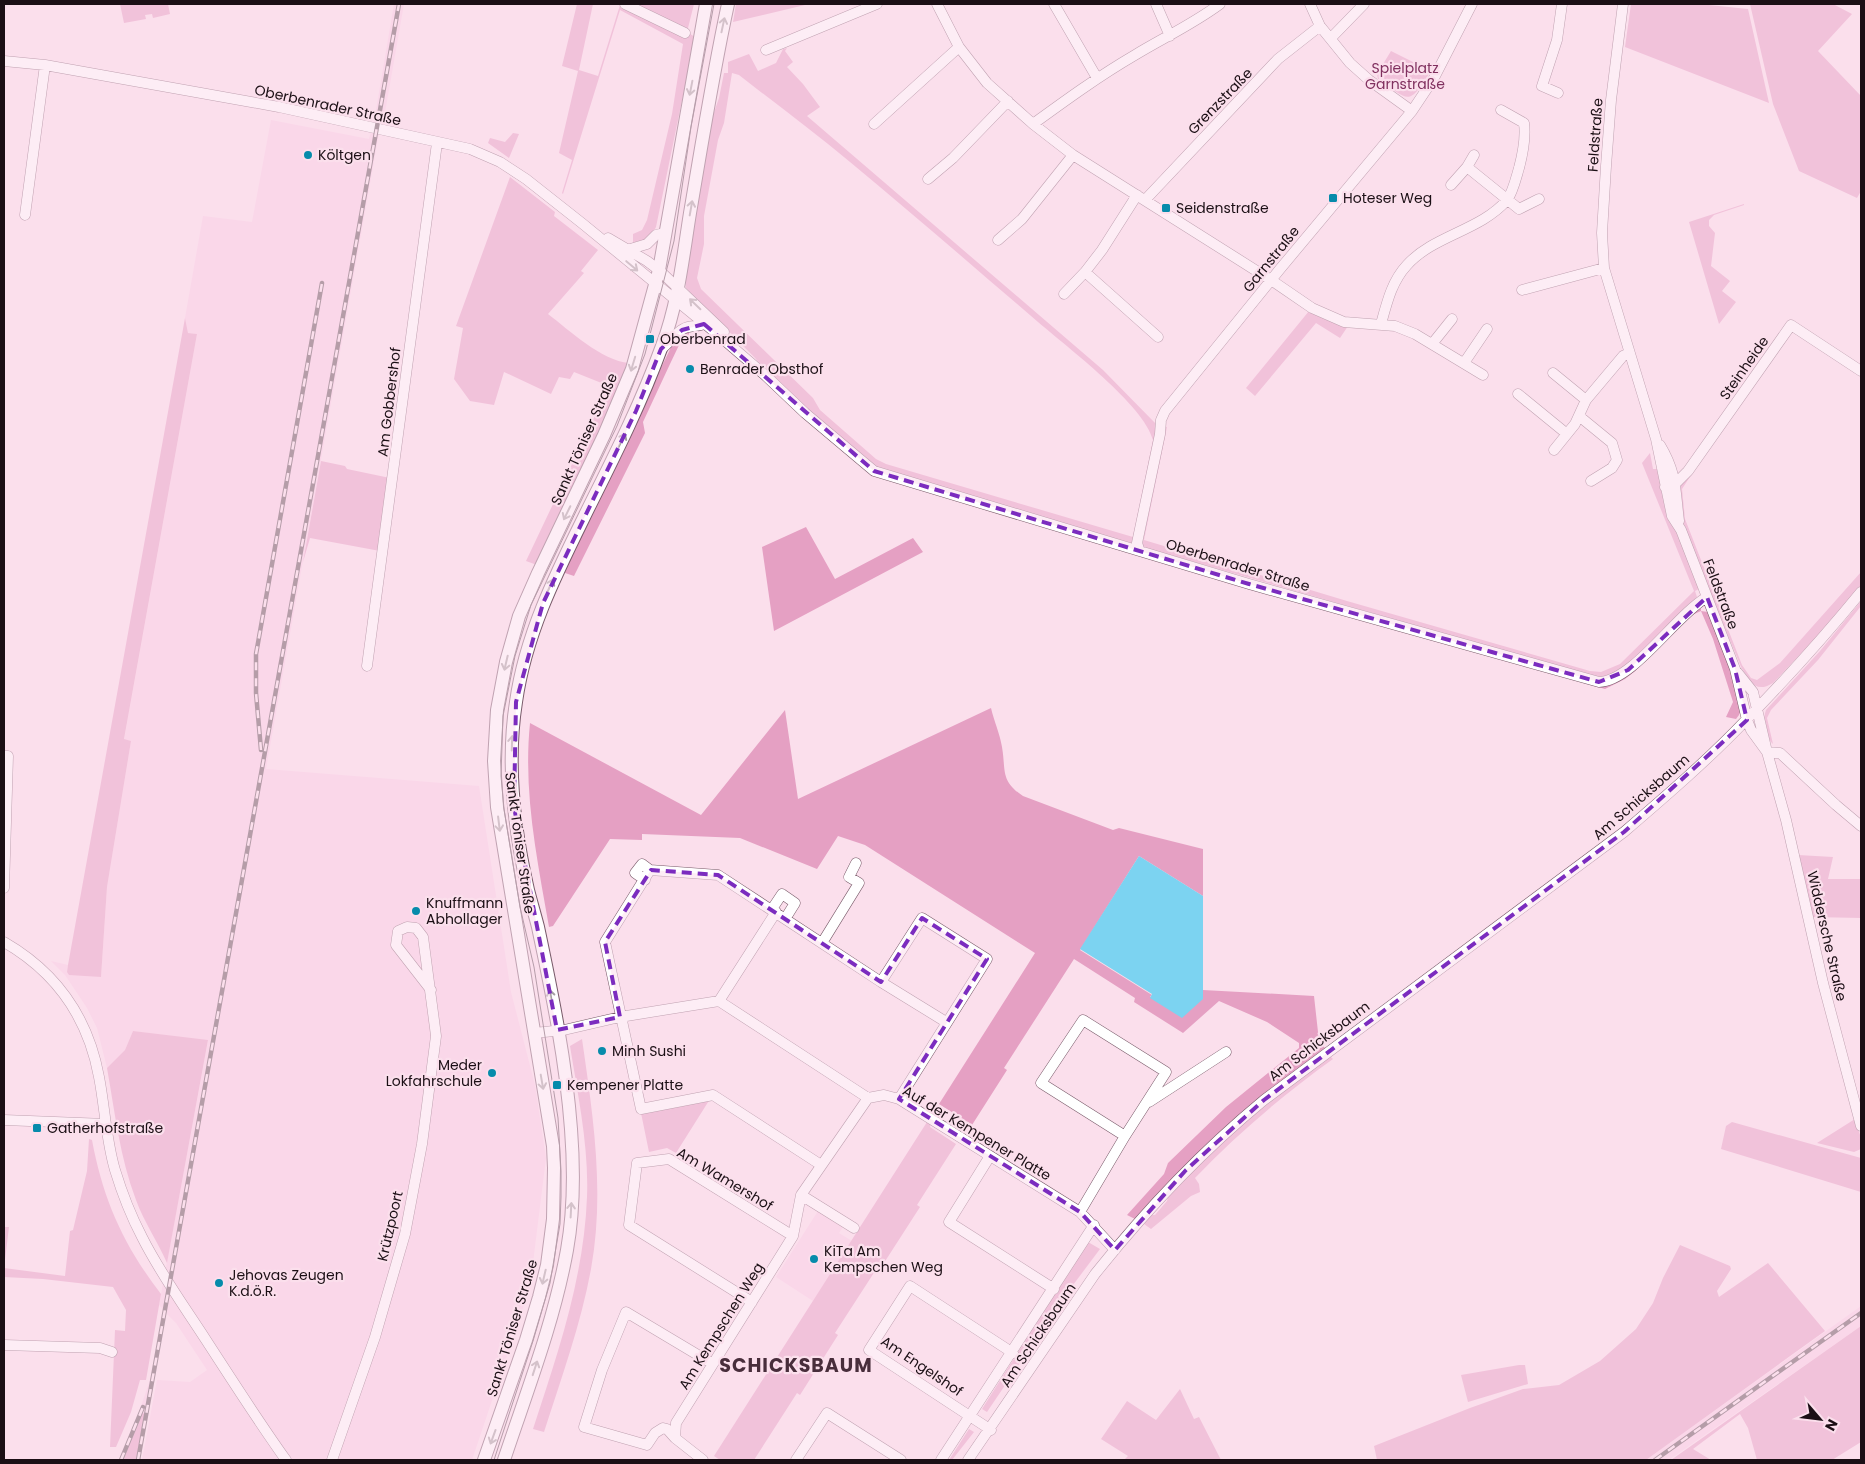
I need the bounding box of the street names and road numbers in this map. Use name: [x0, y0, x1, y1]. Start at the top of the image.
street label: Grenzstraße: [1183, 63, 1257, 139]
street label: Oberbenrader Straße: [253, 80, 403, 130]
street label: Feldstraße: [1582, 97, 1608, 173]
street label: Garnstraße: [1238, 221, 1304, 296]
street label: Steinheide: [1715, 332, 1773, 404]
street label: Am Gobbershof: [372, 346, 406, 458]
street label: Sankt Töniser Straße: [546, 369, 622, 508]
street label: Oberbenrader Straße: [1164, 534, 1313, 597]
street label: Feldstraße: [1698, 556, 1744, 632]
street label: Am Schicksbaum: [1588, 749, 1694, 845]
street label: Sankt Töniser Straße: [500, 771, 540, 915]
street label: Widdersche Straße: [1802, 869, 1852, 1004]
street label: Am Schicksbaum: [1264, 996, 1374, 1086]
street label: Auf der Kempener Platte: [899, 1081, 1055, 1186]
street label: Am Wamershof: [673, 1142, 777, 1216]
street label: Krützpoort: [372, 1189, 408, 1263]
street label: Sankt Töniser Straße: [482, 1257, 543, 1399]
street label: Am Kempschen Weg: [674, 1259, 768, 1393]
street label: Am Schicksbaum: [996, 1279, 1080, 1391]
street label: Am Engelshof: [877, 1331, 967, 1401]

